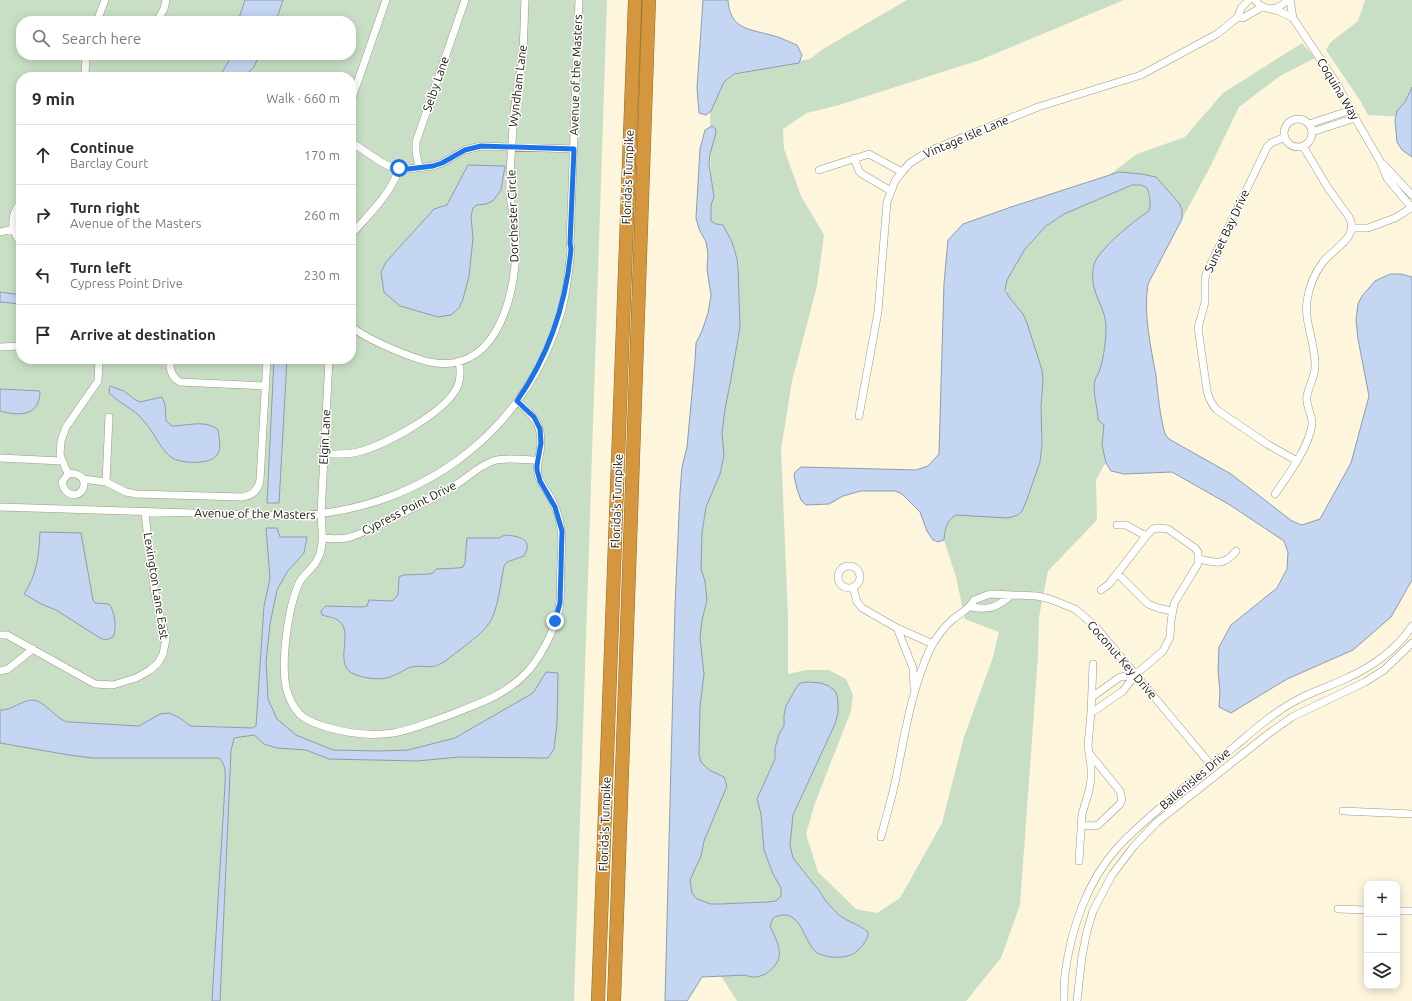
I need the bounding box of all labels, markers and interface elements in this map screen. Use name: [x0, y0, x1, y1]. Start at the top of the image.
street label: Avenue of the Masters: [567, 14, 584, 136]
search box: [16, 16, 356, 60]
icon: search: [30, 27, 52, 49]
text: Search here: [62, 30, 141, 47]
street label: Wyndham Lane: [506, 44, 529, 128]
street label: Selby Lane: [420, 55, 451, 113]
street label: Coquina Way: [1315, 56, 1362, 122]
text: 9 min: [32, 89, 75, 108]
text: Walk · 660 m: [266, 91, 340, 105]
street label: Vintage Isle Lane: [921, 113, 1010, 160]
street label: Florida's Turnpike: [619, 129, 636, 225]
text: Continue: [70, 139, 134, 156]
icon: ahead: [32, 144, 54, 166]
text: 170 m: [304, 148, 340, 162]
text: Barclay Court: [70, 156, 148, 170]
route start: [390, 159, 408, 177]
street label: Dorchester Circle: [504, 169, 521, 263]
street label: Sunset Bay Drive: [1202, 187, 1251, 274]
text: Turn right: [70, 199, 140, 216]
icon: right: [32, 204, 54, 226]
text: 260 m: [304, 208, 340, 222]
text: Avenue of the Masters: [70, 216, 201, 230]
text: Turn left: [70, 259, 131, 276]
icon: left: [32, 264, 54, 286]
text: 230 m: [304, 268, 340, 282]
text: Cypress Point Drive: [70, 276, 183, 290]
icon: arrive: [32, 324, 54, 346]
text: Arrive at destination: [70, 326, 216, 343]
street label: Elgin Lane: [317, 409, 332, 465]
street label: Florida's Turnpike: [608, 453, 625, 549]
street label: Cypress Point Drive: [359, 478, 458, 537]
street label: Avenue of the Masters: [194, 506, 316, 521]
street label: Lexington Lane East: [142, 532, 171, 641]
route end: [546, 612, 564, 630]
street label: Coconut Key Drive: [1085, 618, 1160, 701]
street label: Ballenisles Drive: [1157, 745, 1232, 812]
street label: Florida's Turnpike: [596, 776, 613, 872]
map controls: [1364, 881, 1400, 989]
button: +: [1364, 881, 1400, 917]
button: −: [1364, 917, 1400, 953]
button: layers: [1364, 953, 1400, 989]

